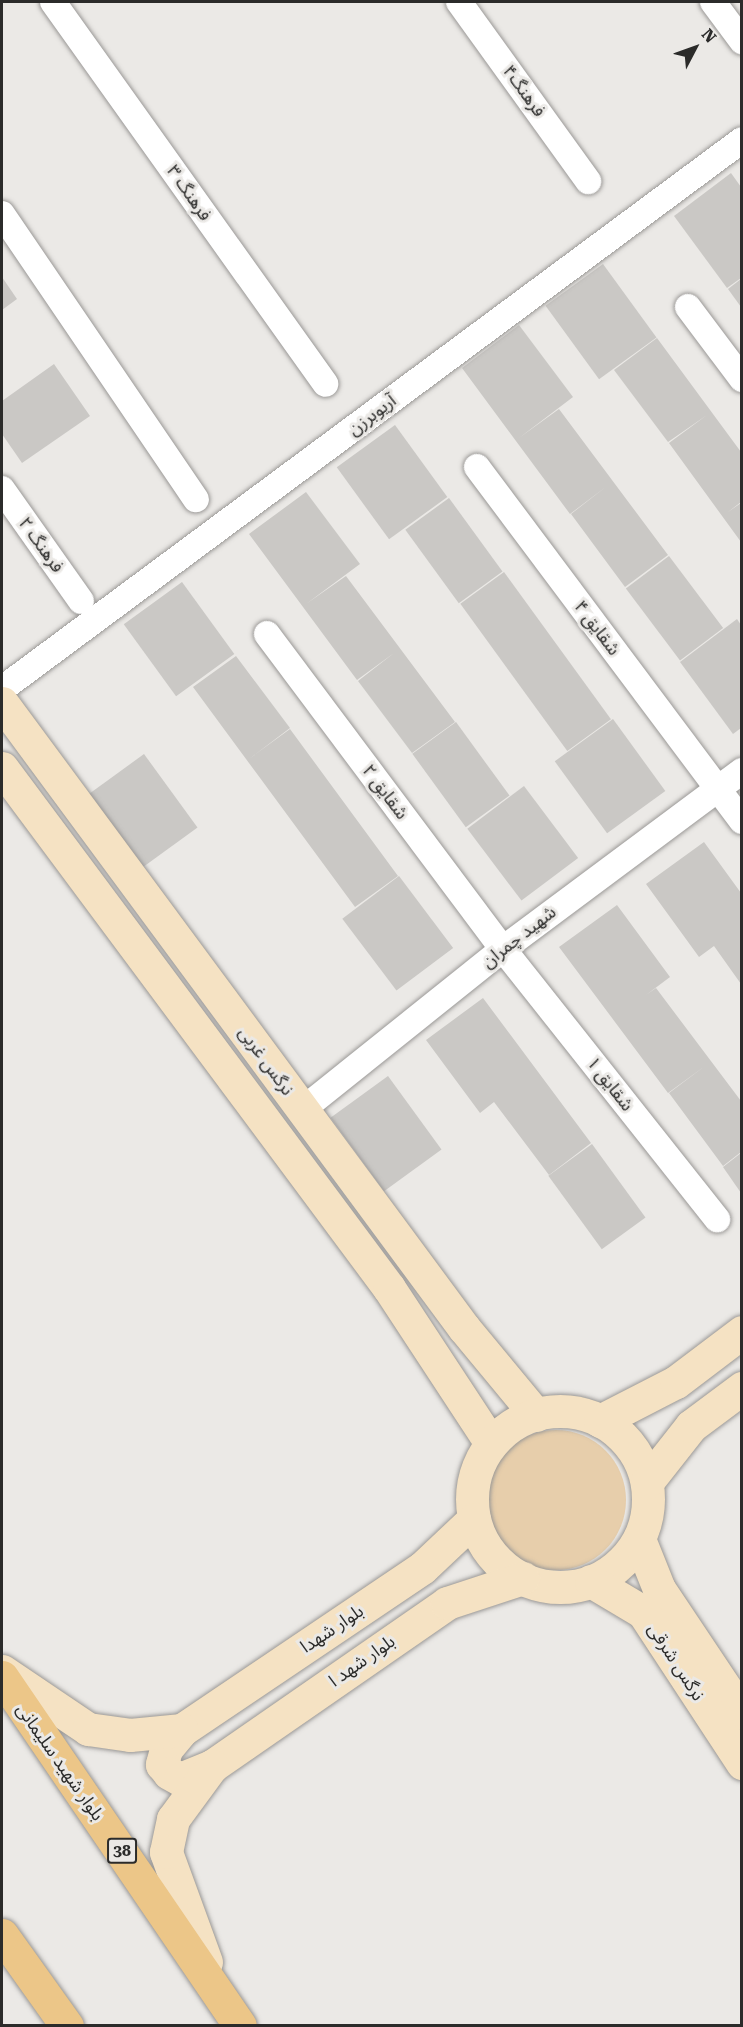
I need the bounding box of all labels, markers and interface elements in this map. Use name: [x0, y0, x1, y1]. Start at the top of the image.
north arrow: [665, 18, 725, 78]
text: N: [698, 25, 720, 47]
street label: فرهنگ۴: [498, 61, 550, 121]
street label: فرهنگ ۳: [162, 161, 216, 225]
street label: آریوبرزن: [344, 390, 400, 440]
street label: فرهنگ ۲: [14, 513, 68, 577]
street label: شقایق ۴: [569, 596, 625, 660]
street label: شقایق ۲: [357, 760, 413, 824]
street label: شهید چمران: [478, 901, 560, 973]
street label: نرگس غربی: [234, 1022, 298, 1100]
street label: شقایق ۱: [582, 1053, 638, 1115]
street label: بلوار شهدا: [296, 1600, 368, 1658]
street label: نرگس شرقی: [643, 1619, 709, 1705]
street label: بلوار شهد ا: [325, 1630, 399, 1692]
street label: بلوار شهید سلیمانی: [12, 1699, 108, 1825]
road number: 38: [107, 1838, 137, 1864]

